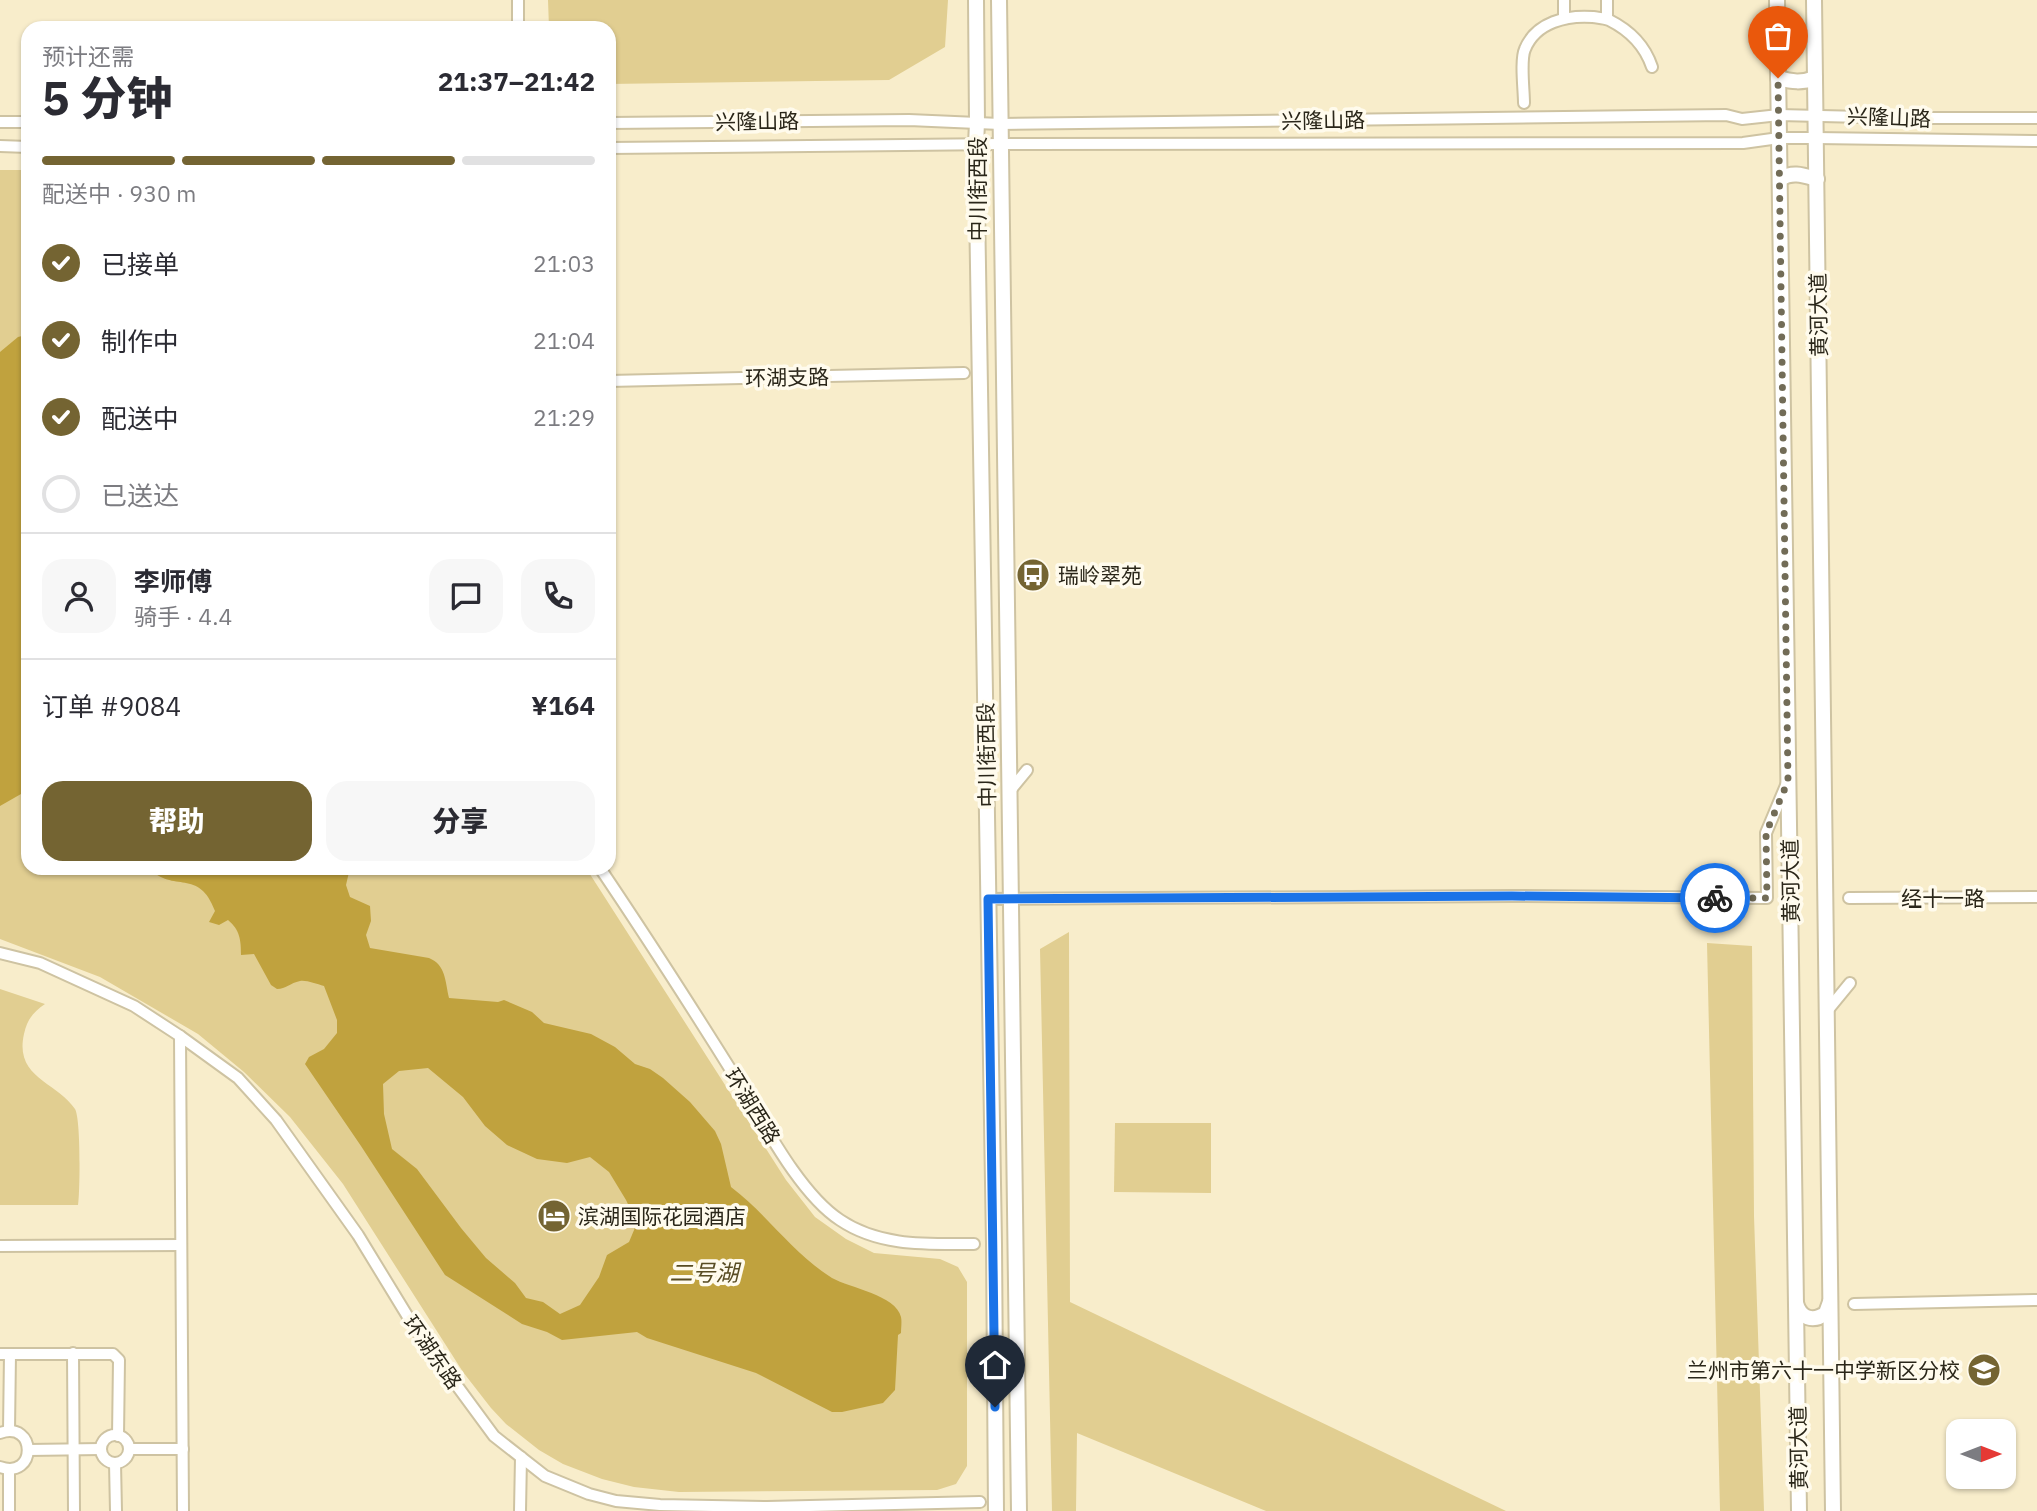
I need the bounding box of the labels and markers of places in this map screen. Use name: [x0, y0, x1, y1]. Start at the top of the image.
pin: [1748, 6, 1808, 78]
bus stop icon: 瑞岭翠苑: [1014, 556, 1052, 594]
place label: 瑞岭翠苑: [1058, 561, 1142, 589]
hotel icon: 滨湖国际花园酒店: [535, 1197, 573, 1235]
place label: 滨湖国际花园酒店: [578, 1202, 746, 1230]
pin: [965, 1335, 1025, 1407]
school or university icon: 兰州市第六十一中学新区分校: [1965, 1351, 2003, 1389]
place label: 兰州市第六十一中学新区分校: [1687, 1356, 1960, 1384]

